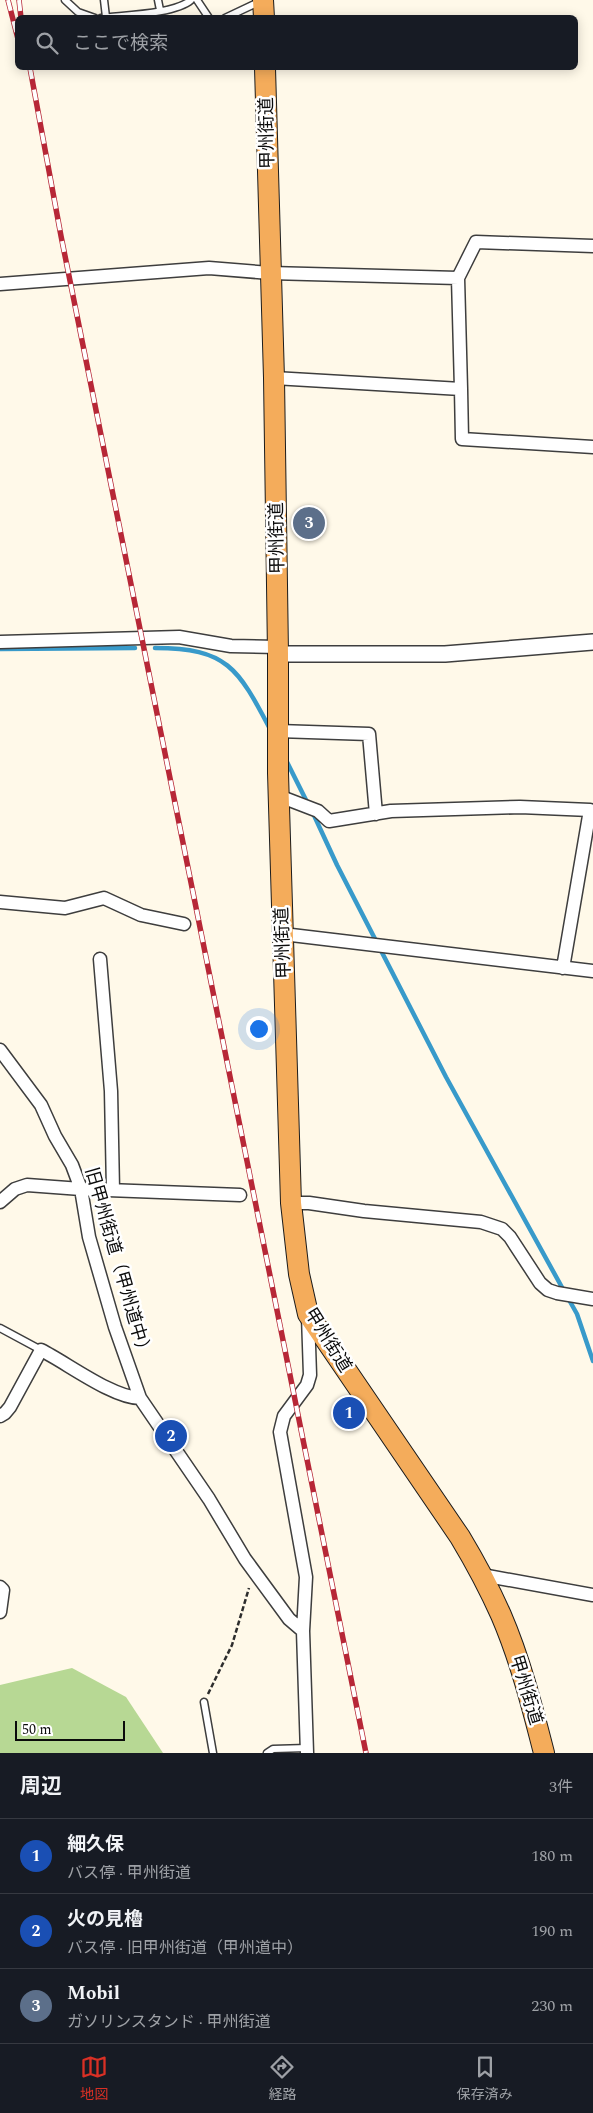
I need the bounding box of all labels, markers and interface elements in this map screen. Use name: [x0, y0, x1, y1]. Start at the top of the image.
search box: [15, 15, 578, 70]
icon: search: [33, 29, 61, 57]
text: ここで検索: [73, 29, 168, 58]
street label: 甲州街道: [253, 97, 281, 169]
street label: 甲州街道: [263, 502, 291, 574]
pin: 3: [293, 504, 325, 542]
street label: 甲州街道: [268, 907, 298, 979]
your location: [246, 1016, 272, 1042]
street label: 旧甲州街道（甲州道中）: [78, 1164, 158, 1362]
street label: 甲州街道: [297, 1302, 359, 1378]
pin: 1: [333, 1394, 365, 1432]
pin: 2: [155, 1417, 187, 1455]
street label: 甲州街道: [503, 1652, 549, 1728]
scale bar: [15, 1718, 125, 1741]
text: 50 m: [22, 1719, 52, 1740]
text: 周辺: [20, 1771, 62, 1803]
text: 3件: [549, 1775, 573, 1799]
text: 細久保: [67, 1830, 124, 1859]
text: 1: [32, 1844, 40, 1868]
text: 180 m: [531, 1844, 573, 1868]
text: バス停 · 甲州街道: [67, 1861, 191, 1885]
text: 火の見櫓: [67, 1905, 143, 1934]
text: 2: [32, 1919, 40, 1943]
text: 190 m: [531, 1919, 573, 1943]
text: バス停 · 旧甲州街道（甲州道中）: [67, 1936, 303, 1960]
text: Mobil: [67, 1979, 120, 2008]
text: 3: [32, 1994, 40, 2018]
text: 230 m: [531, 1994, 573, 2018]
text: ガソリンスタンド · 甲州街道: [67, 2010, 271, 2034]
tab: 地図: [80, 2053, 108, 2105]
tab: 経路: [268, 2053, 296, 2105]
tab: 保存済み: [457, 2053, 513, 2105]

